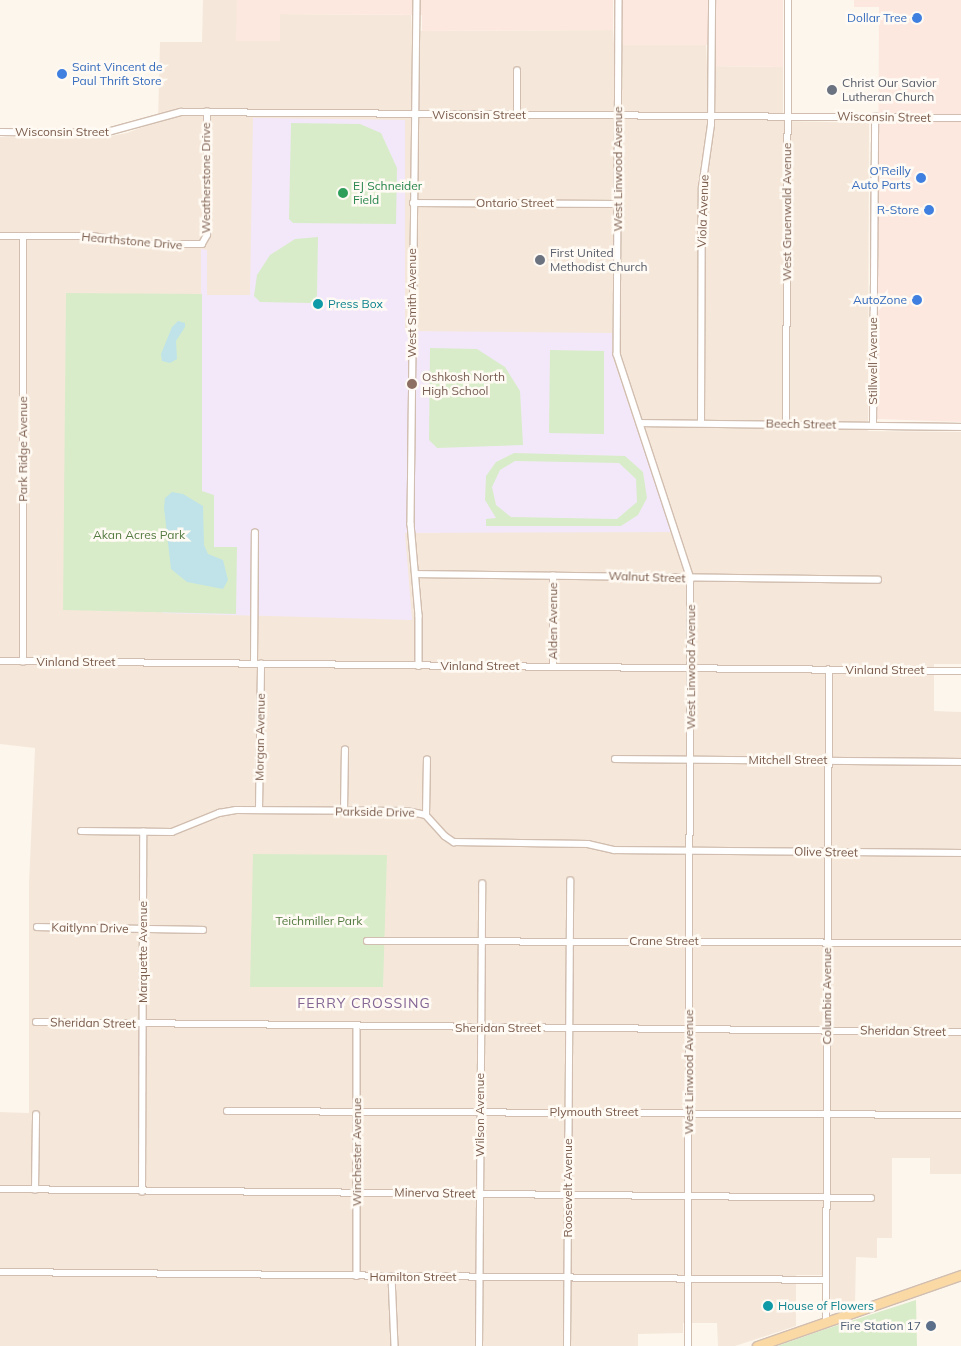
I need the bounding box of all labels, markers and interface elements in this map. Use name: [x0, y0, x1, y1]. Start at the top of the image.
place label: Dollar Tree: [847, 11, 907, 25]
marker: Dollar Tree: [911, 12, 923, 24]
place label: Saint Vincent de Paul Thrift Store: [72, 60, 163, 88]
marker: Saint Vincent de Paul Thrift Store: [56, 68, 68, 80]
place label: Christ Our Savior Lutheran Church: [842, 76, 936, 104]
marker: Christ Our Savior Lutheran Church: [826, 84, 838, 96]
street label: West Linwood Avenue: [611, 107, 625, 231]
street label: Wisconsin Street: [432, 108, 526, 122]
street label: Wisconsin Street: [837, 109, 931, 125]
street label: Weatherstone Drive: [199, 123, 213, 233]
street label: Wisconsin Street: [15, 125, 109, 139]
street label: West Gruenwald Avenue: [780, 143, 794, 281]
place label: O'Reilly Auto Parts: [852, 164, 911, 192]
marker: O'Reilly Auto Parts: [915, 172, 927, 184]
street label: Viola Avenue: [695, 174, 711, 248]
place label: EJ Schneider Field: [353, 179, 422, 207]
marker: EJ Schneider Field: [337, 187, 349, 199]
street label: Ontario Street: [476, 196, 554, 210]
place label: R-Store: [877, 203, 919, 217]
marker: R-Store: [923, 204, 935, 216]
street label: Hearthstone Drive: [81, 229, 183, 253]
place label: First United Methodist Church: [550, 246, 648, 274]
street label: West Smith Avenue: [405, 248, 419, 358]
marker: First United Methodist Church: [534, 254, 546, 266]
place label: AutoZone: [853, 293, 907, 307]
marker: AutoZone: [911, 294, 923, 306]
place label: Press Box: [328, 297, 383, 311]
marker: Press Box: [312, 298, 324, 310]
street label: Stillwell Avenue: [866, 317, 880, 405]
place label: Oshkosh North High School: [422, 370, 505, 398]
marker: Oshkosh North High School: [406, 378, 418, 390]
street label: Park Ridge Avenue: [16, 396, 30, 502]
street label: Beech Street: [766, 416, 836, 432]
park label: Akan Acres Park: [93, 528, 185, 542]
street label: Walnut Street: [608, 568, 686, 586]
street label: Alden Avenue: [546, 582, 560, 660]
street label: West Linwood Avenue: [684, 605, 698, 729]
street label: Vinland Street: [37, 655, 115, 669]
street label: Vinland Street: [441, 659, 519, 673]
street label: Vinland Street: [846, 663, 924, 677]
street label: Morgan Avenue: [252, 693, 268, 781]
street label: Mitchell Street: [749, 753, 827, 767]
street label: Parkside Drive: [335, 804, 415, 820]
street label: Olive Street: [794, 844, 858, 860]
street label: Marquette Avenue: [136, 901, 150, 1003]
park label: Teichmiller Park: [275, 914, 363, 928]
street label: Kaitlynn Drive: [51, 920, 129, 936]
street label: Crane Street: [629, 934, 699, 948]
street label: Columbia Avenue: [820, 947, 834, 1045]
district label: FERRY CROSSING: [296, 995, 432, 1011]
street label: West Linwood Avenue: [682, 1010, 696, 1134]
street label: Sheridan Street: [50, 1015, 136, 1031]
street label: Sheridan Street: [455, 1021, 541, 1035]
street label: Sheridan Street: [860, 1023, 946, 1039]
street label: Wilson Avenue: [473, 1073, 487, 1157]
street label: Winchester Avenue: [350, 1098, 364, 1206]
street label: Plymouth Street: [550, 1105, 638, 1119]
street label: Roosevelt Avenue: [561, 1138, 575, 1238]
street label: Minerva Street: [394, 1185, 476, 1201]
street label: Hamilton Street: [370, 1270, 456, 1284]
place label: House of Flowers: [778, 1299, 874, 1313]
marker: House of Flowers: [762, 1300, 774, 1312]
place label: Fire Station 17: [840, 1319, 921, 1333]
marker: Fire Station 17: [925, 1320, 937, 1332]

